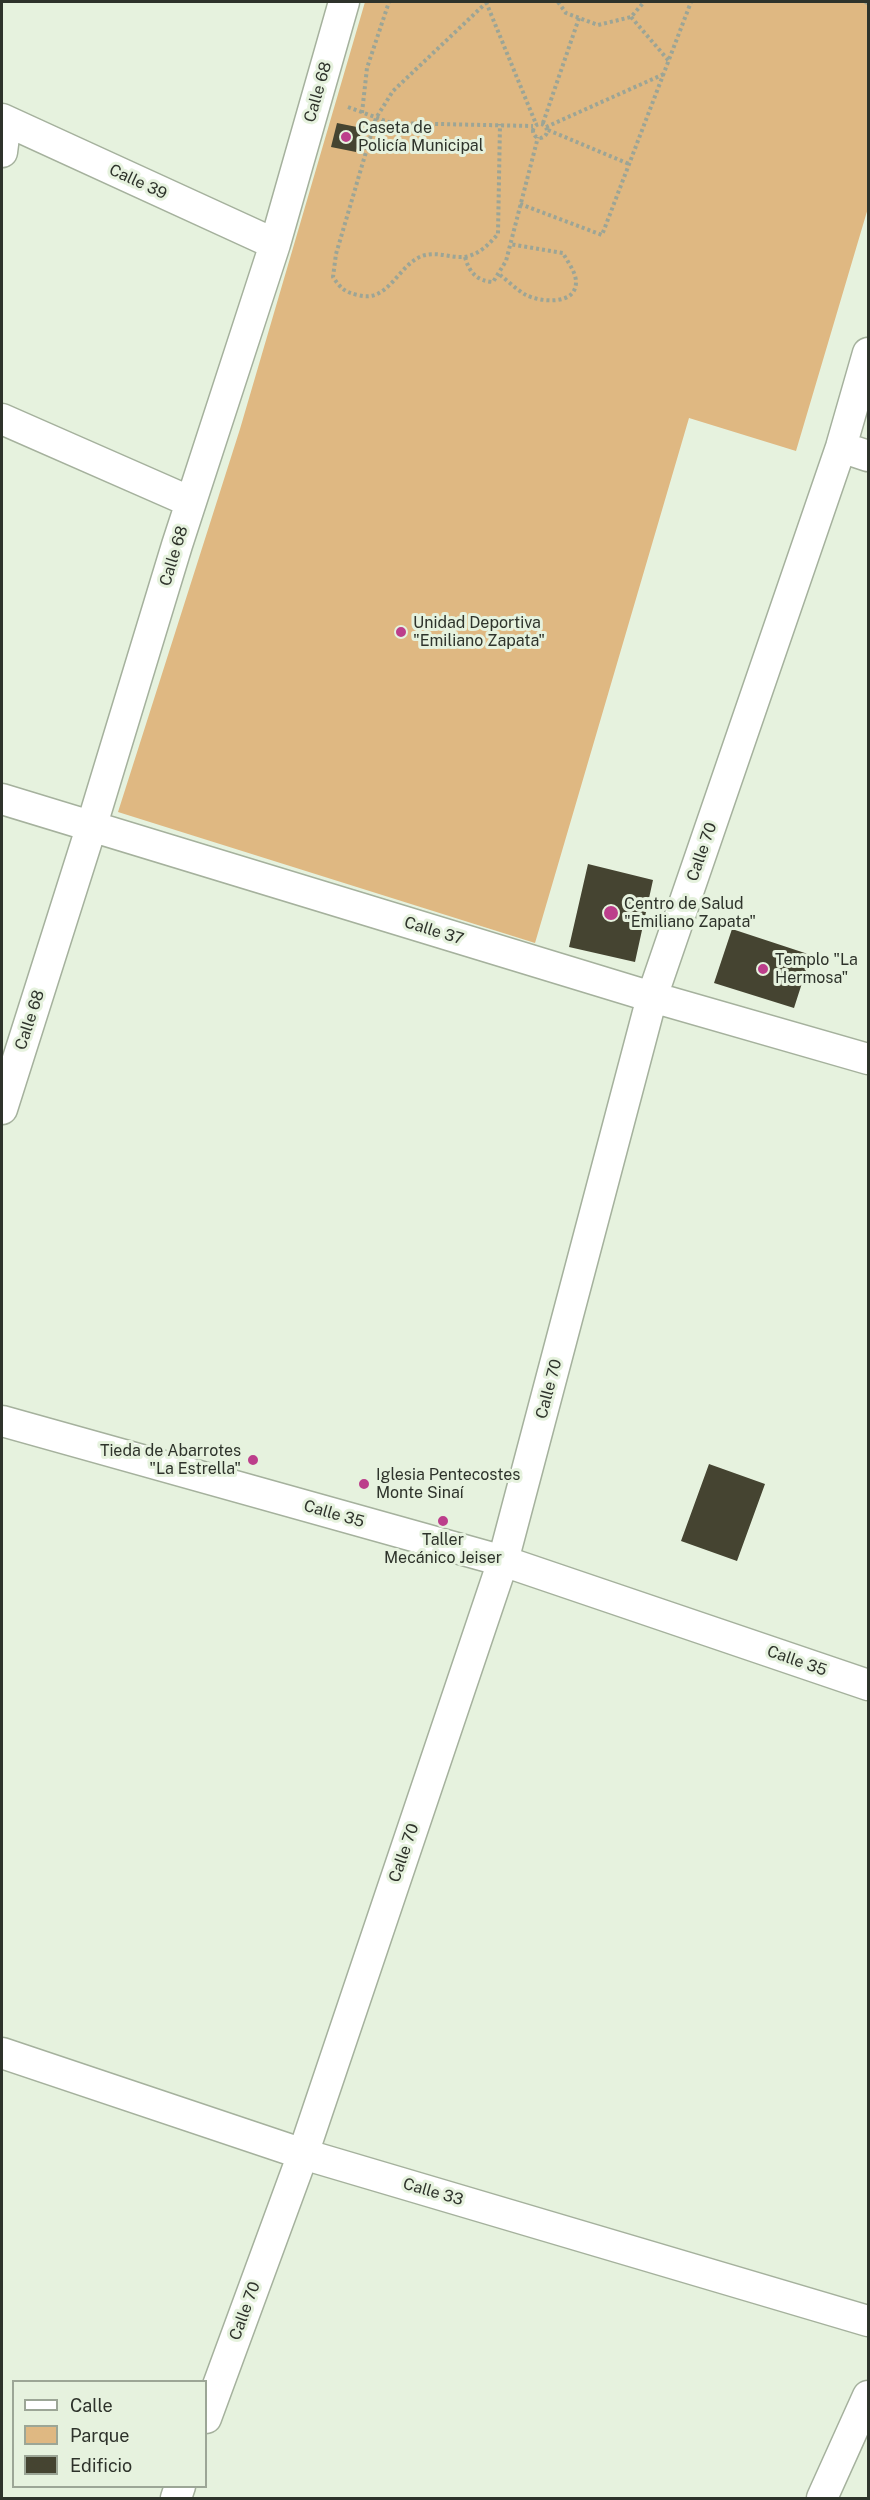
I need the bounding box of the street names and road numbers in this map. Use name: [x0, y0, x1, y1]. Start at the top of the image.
street label: Calle 68: [300, 60, 336, 124]
street label: Calle 39: [106, 160, 170, 204]
street label: Calle 68: [156, 524, 192, 588]
street label: Calle 70: [683, 820, 721, 884]
street label: Calle 37: [402, 913, 466, 949]
street label: Calle 68: [11, 988, 49, 1052]
street label: Calle 70: [532, 1357, 566, 1421]
street label: Calle 35: [302, 1496, 366, 1532]
street label: Calle 35: [765, 1642, 829, 1680]
street label: Calle 70: [385, 1821, 423, 1885]
street label: Calle 33: [401, 2174, 465, 2210]
street label: Calle 70: [226, 2279, 264, 2343]

